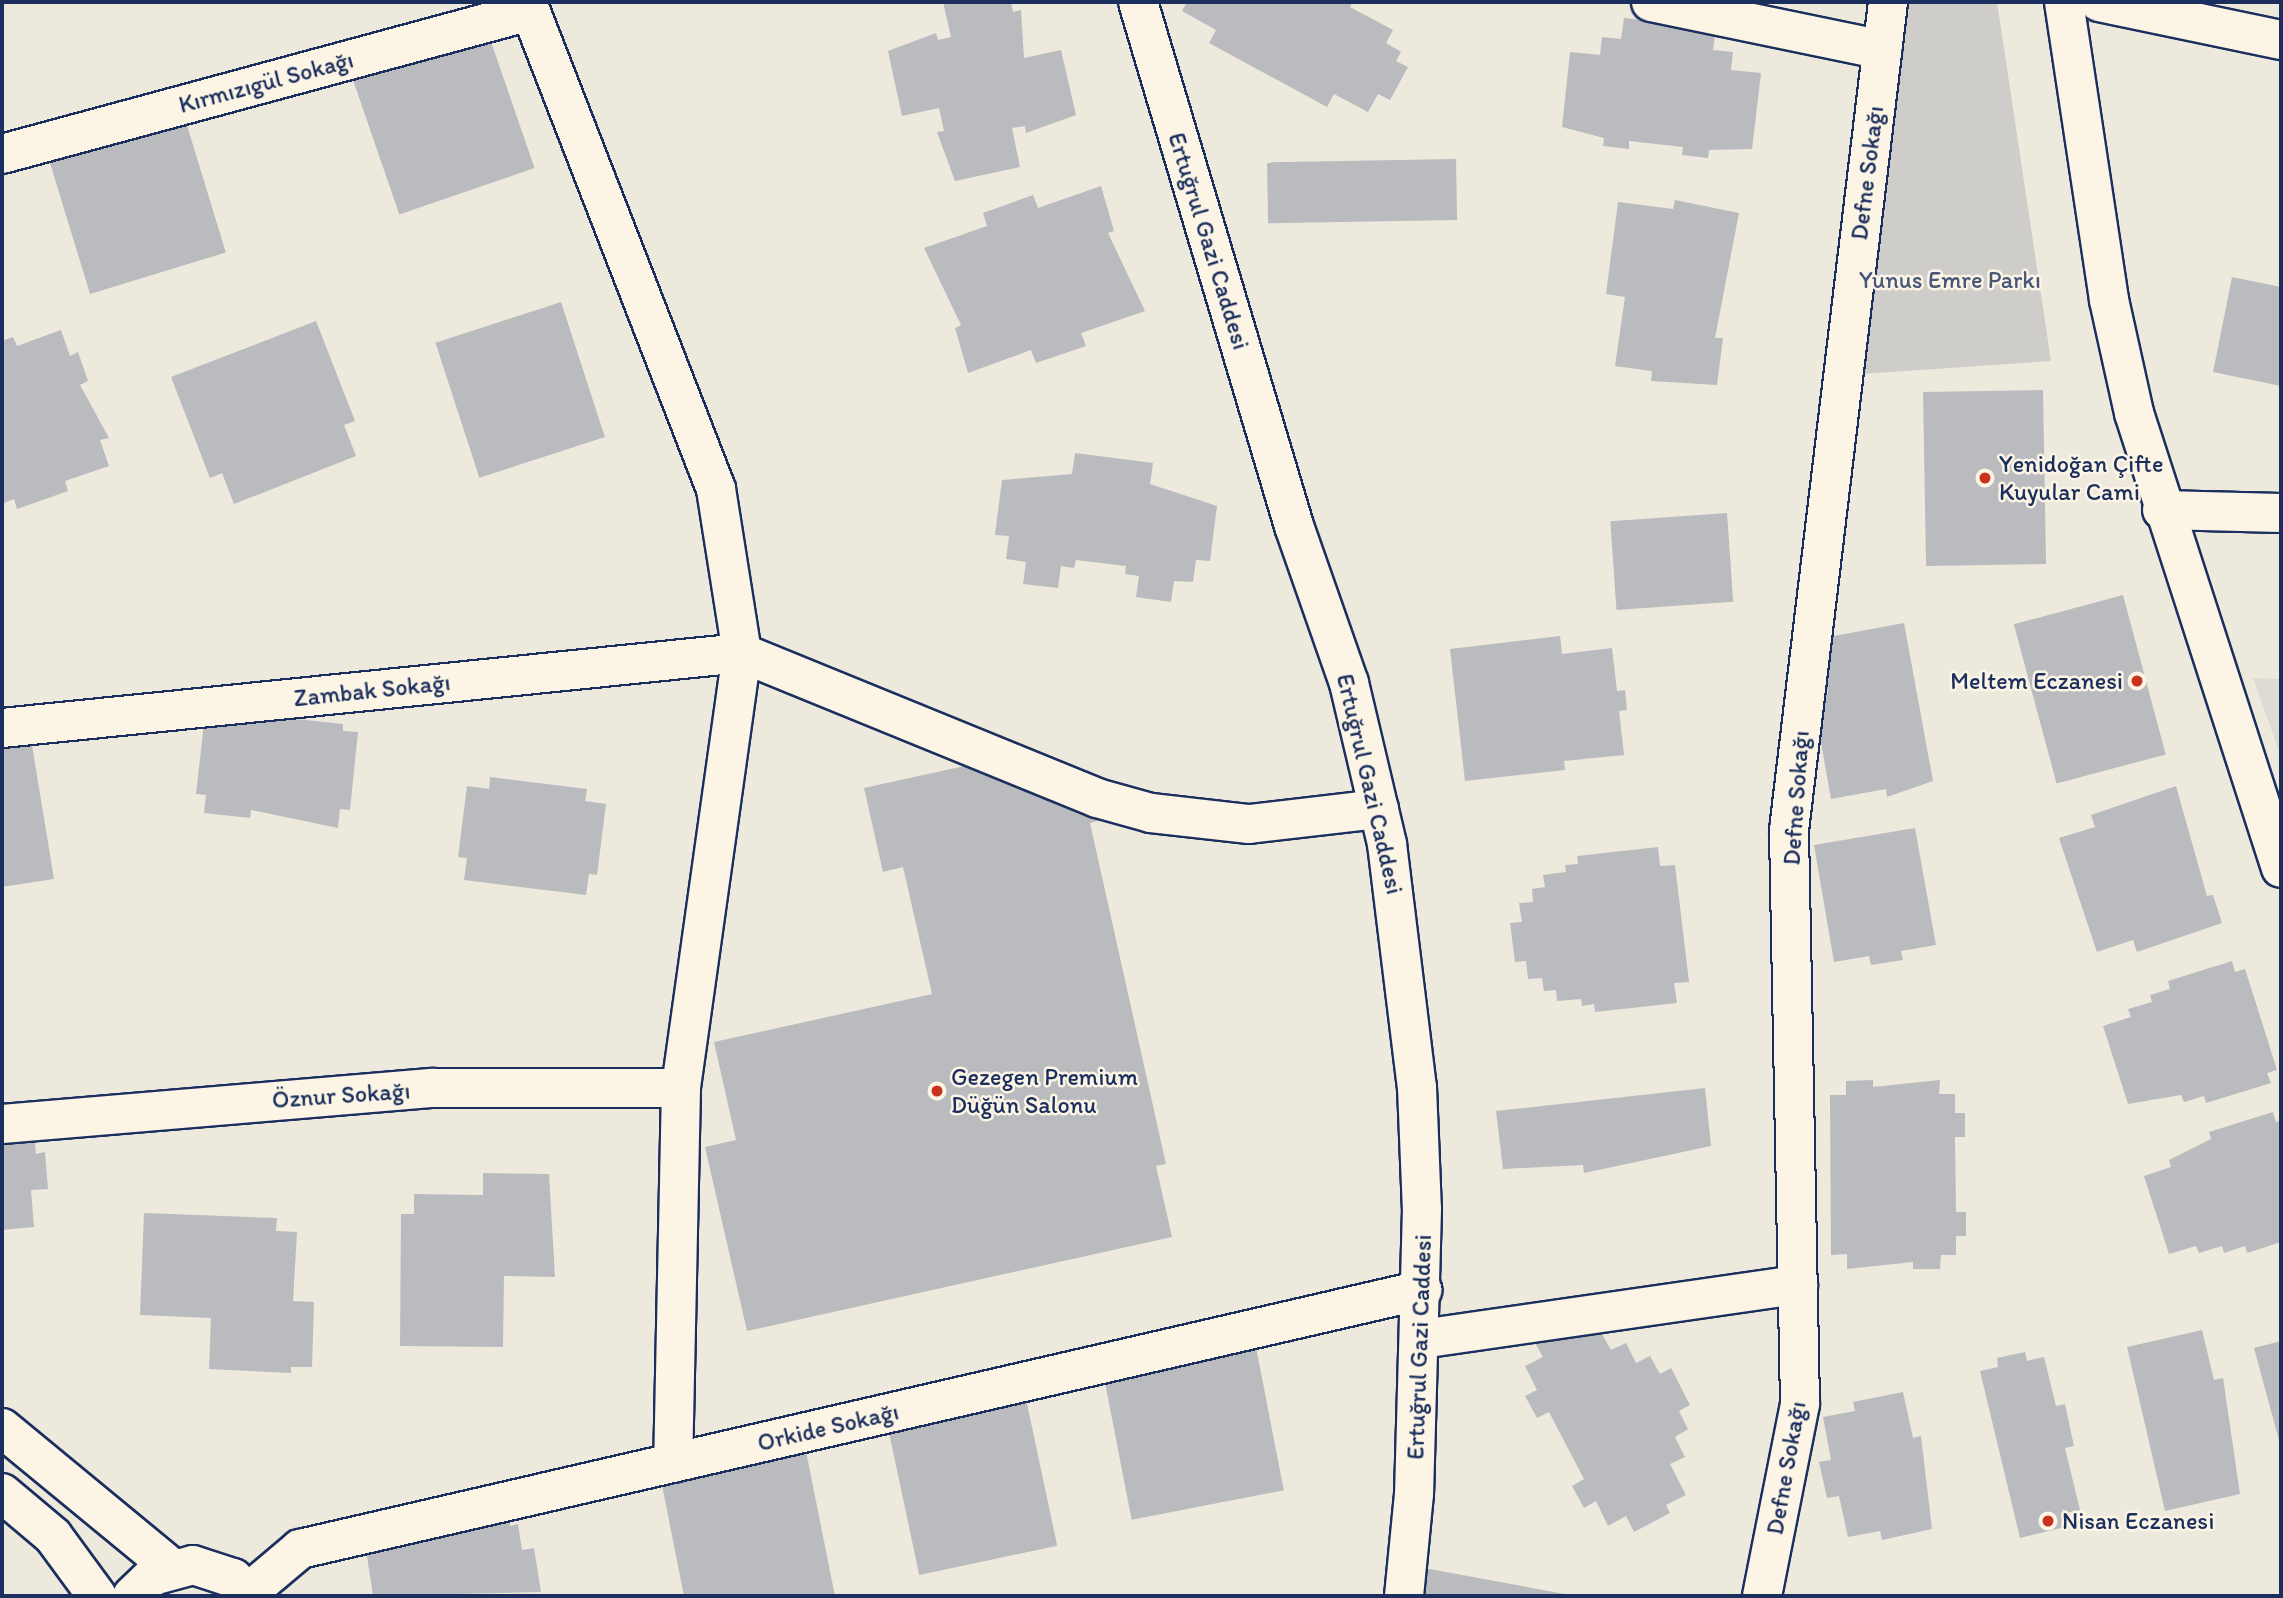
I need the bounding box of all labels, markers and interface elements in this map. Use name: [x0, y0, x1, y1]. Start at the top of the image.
street label: Kırmızıgül Sokağı: [175, 45, 357, 119]
street label: Defne Sokağı: [1845, 105, 1889, 241]
street label: Ertuğrul Gazi Caddesi: [1162, 129, 1256, 353]
park label: Yunus Emre Parkı: [1859, 266, 2041, 294]
place label: Yenidoğan Çifte Kuyular Cami: [1999, 450, 2163, 506]
marker: Yenidoğan Çifte Kuyular Cami: [1977, 470, 1993, 486]
street label: Zambak Sokağı: [292, 667, 452, 713]
place label: Meltem Eczanesi: [1950, 667, 2123, 695]
street label: Ertuğrul Gazi Caddesi: [1331, 671, 1409, 897]
marker: Meltem Eczanesi: [2129, 673, 2145, 689]
street label: Defne Sokağı: [1777, 730, 1815, 866]
place label: Gezegen Premium Düğün Salonu: [951, 1063, 1138, 1119]
street label: Öznur Sokağı: [271, 1076, 411, 1114]
marker: Gezegen Premium Düğün Salonu: [929, 1083, 945, 1099]
street label: Ertuğrul Gazi Caddesi: [1401, 1234, 1437, 1460]
street label: Orkide Sokağı: [755, 1397, 901, 1457]
street label: Defne Sokağı: [1760, 1399, 1812, 1537]
place label: Nisan Eczanesi: [2062, 1507, 2215, 1535]
marker: Nisan Eczanesi: [2040, 1513, 2056, 1529]

